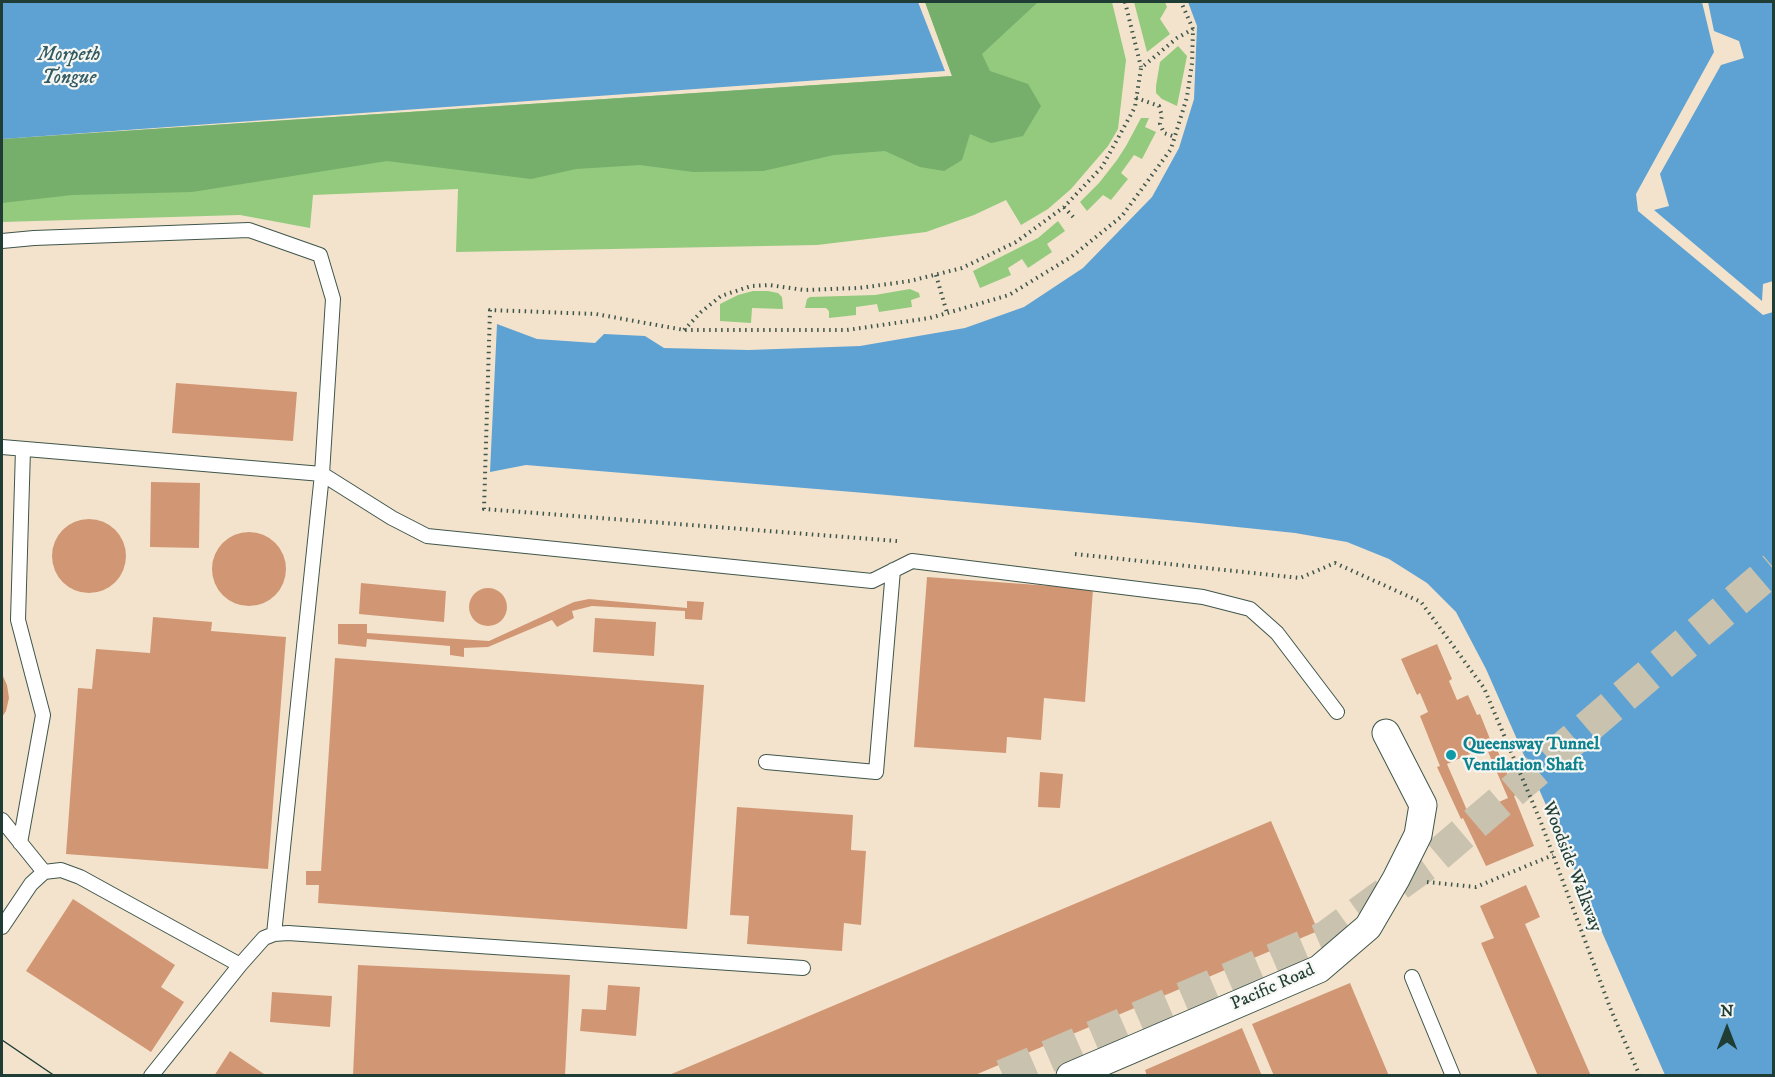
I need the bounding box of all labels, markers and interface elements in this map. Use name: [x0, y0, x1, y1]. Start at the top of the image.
water label: Morpeth Tongue: [38, 44, 100, 91]
place label: Queensway Tunnel Ventilation Shaft: [1463, 734, 1599, 777]
marker: Queensway Tunnel Ventilation Shaft: [1444, 748, 1458, 762]
street label: Woodside Walkway: [1536, 799, 1606, 935]
street label: Pacific Road: [1228, 960, 1318, 1016]
north arrow: [1697, 999, 1757, 1059]
text: N: [1720, 1001, 1734, 1021]

